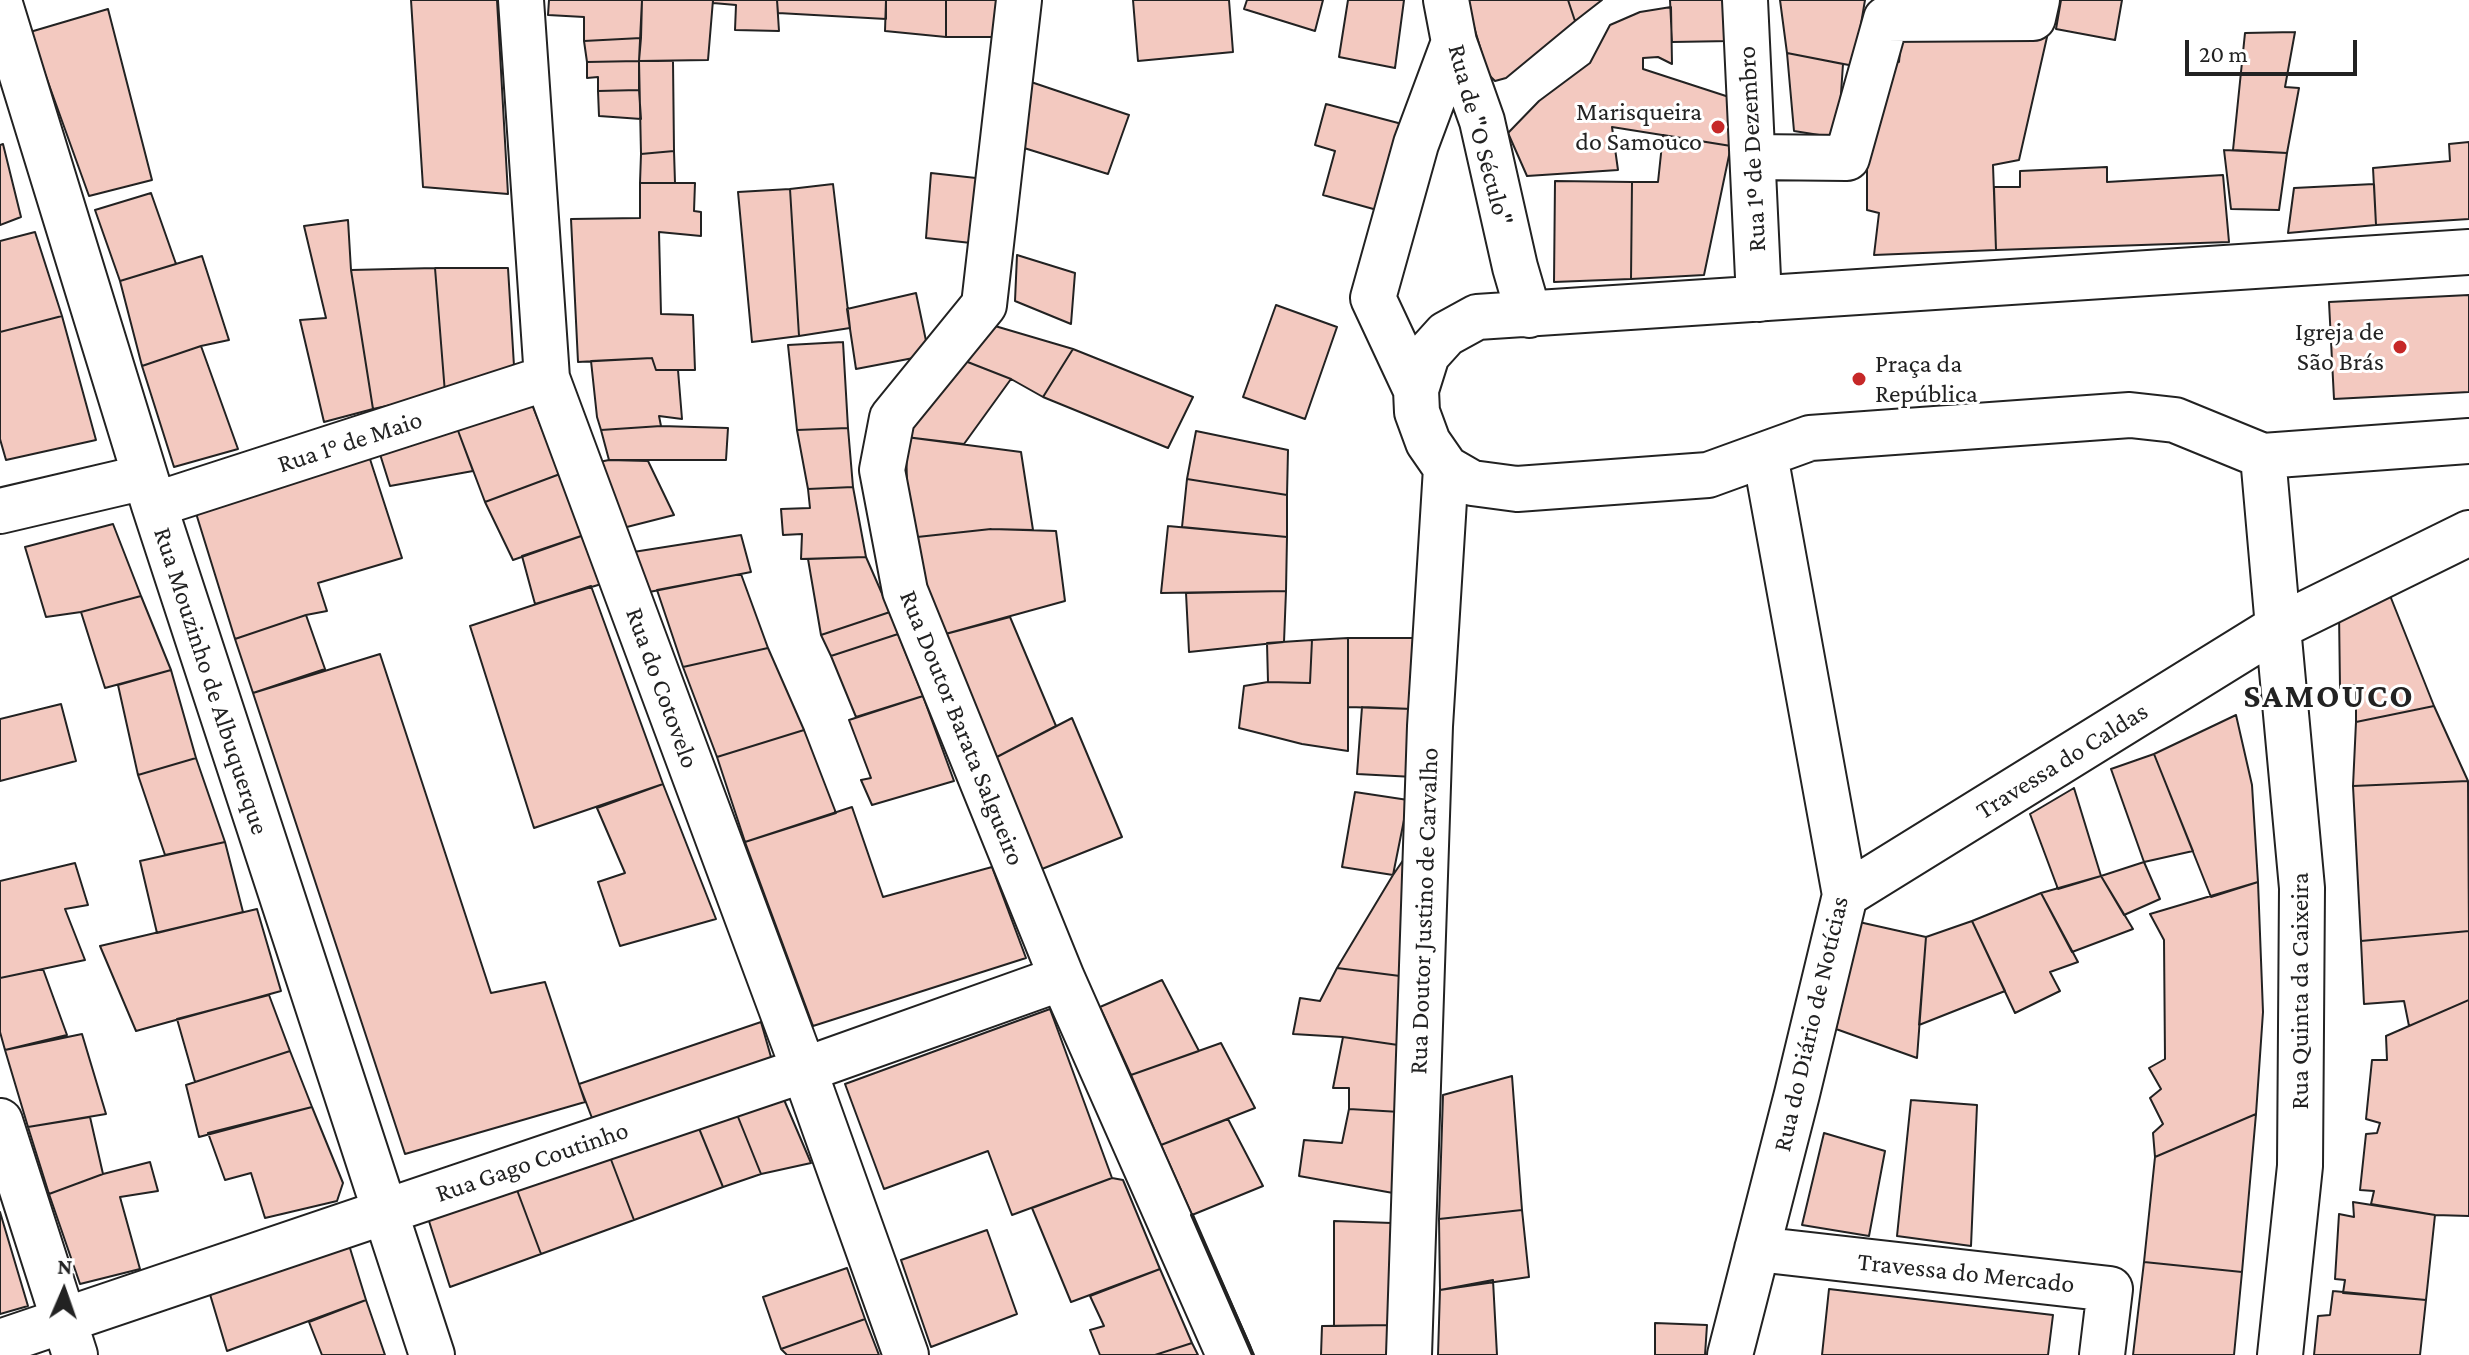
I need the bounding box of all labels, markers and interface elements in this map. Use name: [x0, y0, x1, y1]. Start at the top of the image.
scale bar: [2189, 24, 2361, 74]
text: 20 m: [2199, 40, 2248, 67]
street label: Rua de "O Século": [1441, 41, 1519, 229]
street label: Rua 1º de Dezembro: [1731, 45, 1773, 253]
place label: Marisqueira do Samouco: [1575, 96, 1702, 158]
marker: Marisqueira do Samouco: [1709, 118, 1727, 136]
place label: Igreja de São Brás: [2295, 316, 2384, 378]
marker: Igreja de São Brás: [2391, 338, 2409, 356]
place label: Praça da República: [1875, 348, 1978, 410]
marker: Praça da República: [1850, 370, 1868, 388]
street label: Rua 1° de Maio: [274, 404, 426, 480]
street label: Rua Mouzinho de Albuquerque: [147, 524, 275, 838]
street label: Rua Doutor Barata Salgueiro: [892, 586, 1032, 870]
street label: Rua do Cotovelo: [619, 603, 705, 773]
district label: SAMOUCO: [2243, 677, 2415, 717]
street label: Travessa do Caldas: [1970, 696, 2154, 826]
street label: Rua Doutor Justino de Carvalho: [1403, 747, 1445, 1075]
street label: Rua Quinta da Caixeira: [2284, 872, 2316, 1110]
street label: Rua do Diário de Notícias: [1766, 893, 1856, 1155]
street label: Rua Gago Coutinho: [432, 1114, 632, 1210]
street label: Travessa do Mercado: [1856, 1246, 2076, 1300]
north arrow: [24, 1251, 104, 1331]
text: N: [57, 1254, 73, 1279]

